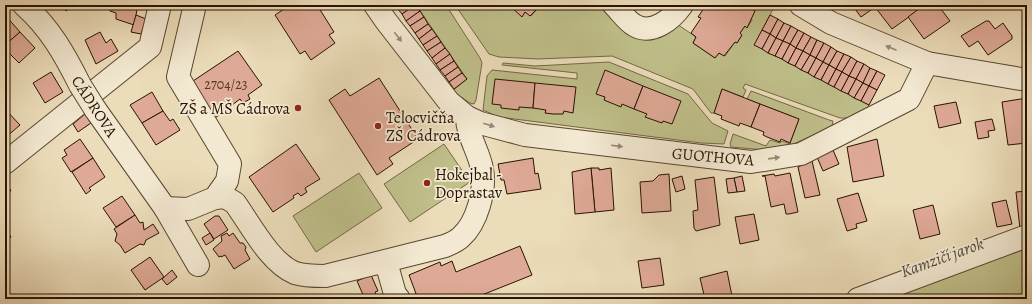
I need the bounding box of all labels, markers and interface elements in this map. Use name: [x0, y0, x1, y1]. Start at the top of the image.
one-way arrow: [393, 31, 402, 42]
one-way arrow: [885, 45, 896, 51]
street label: CÁDROVA: [66, 72, 123, 142]
house number: 2704/23: [204, 75, 248, 94]
place label: ZŠ a MŠ Cádrova: [179, 98, 291, 120]
marker: ZŠ a MŠ Cádrova: [293, 103, 303, 113]
place label: Telocvičňa ZŠ Cádrova: [386, 107, 461, 147]
marker: Telocvičňa ZŠ Cádrova: [373, 121, 383, 131]
one-way arrow: [483, 123, 495, 129]
street label: GUOTHOVA: [671, 142, 756, 172]
one-way arrow: [611, 143, 623, 149]
one-way arrow: [768, 155, 780, 161]
place label: Hokejbal - Doprastav: [435, 164, 503, 204]
marker: Hokejbal - Doprastav: [422, 178, 432, 188]
water label: Kamzičí jarok: [898, 232, 987, 283]

